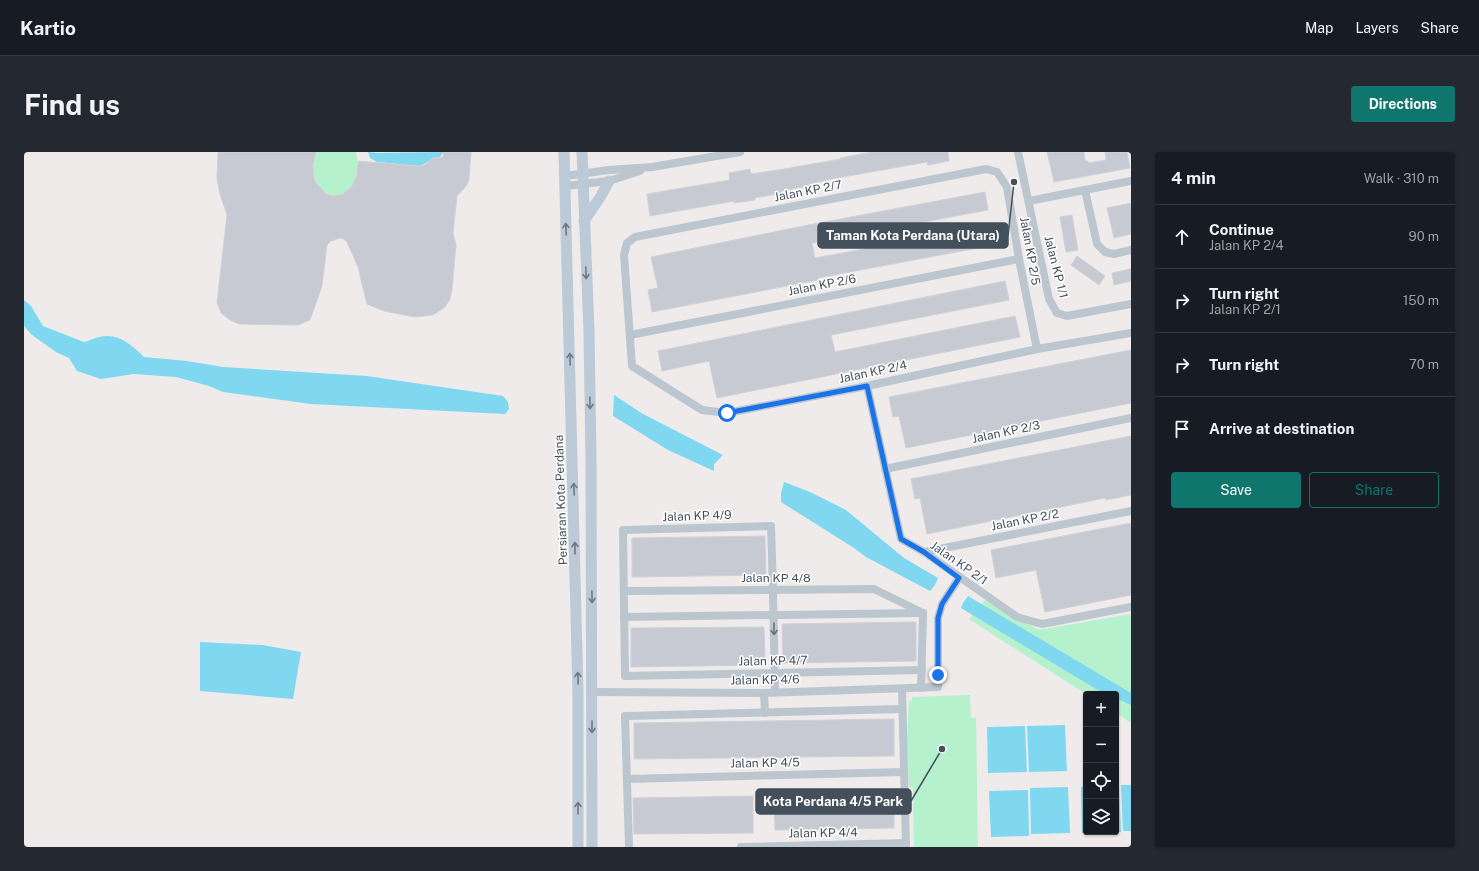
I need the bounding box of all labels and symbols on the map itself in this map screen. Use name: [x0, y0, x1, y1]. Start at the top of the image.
street label: Jalan KP 2/7: [773, 178, 843, 204]
street label: Jalan KP 2/5: [1017, 216, 1043, 287]
one-way arrow: [562, 223, 570, 236]
callout: Taman Kota Perdana (Utara): [818, 223, 1008, 248]
text: Taman Kota Perdana (Utara): [826, 228, 1000, 243]
street label: Jalan KP 1/1: [1041, 234, 1071, 300]
one-way arrow: [582, 266, 590, 279]
street label: Jalan KP 2/6: [787, 272, 857, 298]
one-way arrow: [566, 353, 574, 366]
street label: Jalan KP 2/4: [838, 358, 909, 386]
one-way arrow: [586, 396, 594, 409]
route start: [718, 404, 736, 422]
street label: Jalan KP 2/3: [971, 418, 1041, 446]
street label: Persiaran Kota Perdana: [552, 435, 570, 565]
one-way arrow: [570, 483, 577, 496]
street label: Jalan KP 2/2: [990, 507, 1060, 533]
street label: Jalan KP 4/9: [662, 508, 732, 524]
street label: Jalan KP 2/1: [928, 538, 990, 588]
one-way arrow: [571, 542, 579, 555]
street label: Jalan KP 4/8: [741, 571, 811, 585]
one-way arrow: [588, 590, 596, 603]
one-way arrow: [770, 622, 777, 635]
street label: Jalan KP 4/7: [738, 653, 808, 669]
route end: [929, 666, 947, 684]
one-way arrow: [574, 672, 582, 685]
street label: Jalan KP 4/6: [730, 672, 800, 688]
one-way arrow: [588, 720, 596, 733]
street label: Jalan KP 4/5: [730, 755, 800, 771]
callout: Kota Perdana 4/5 Park: [756, 789, 911, 814]
text: Kota Perdana 4/5 Park: [763, 794, 903, 809]
one-way arrow: [574, 802, 582, 815]
street label: Jalan KP 4/4: [788, 825, 858, 841]

